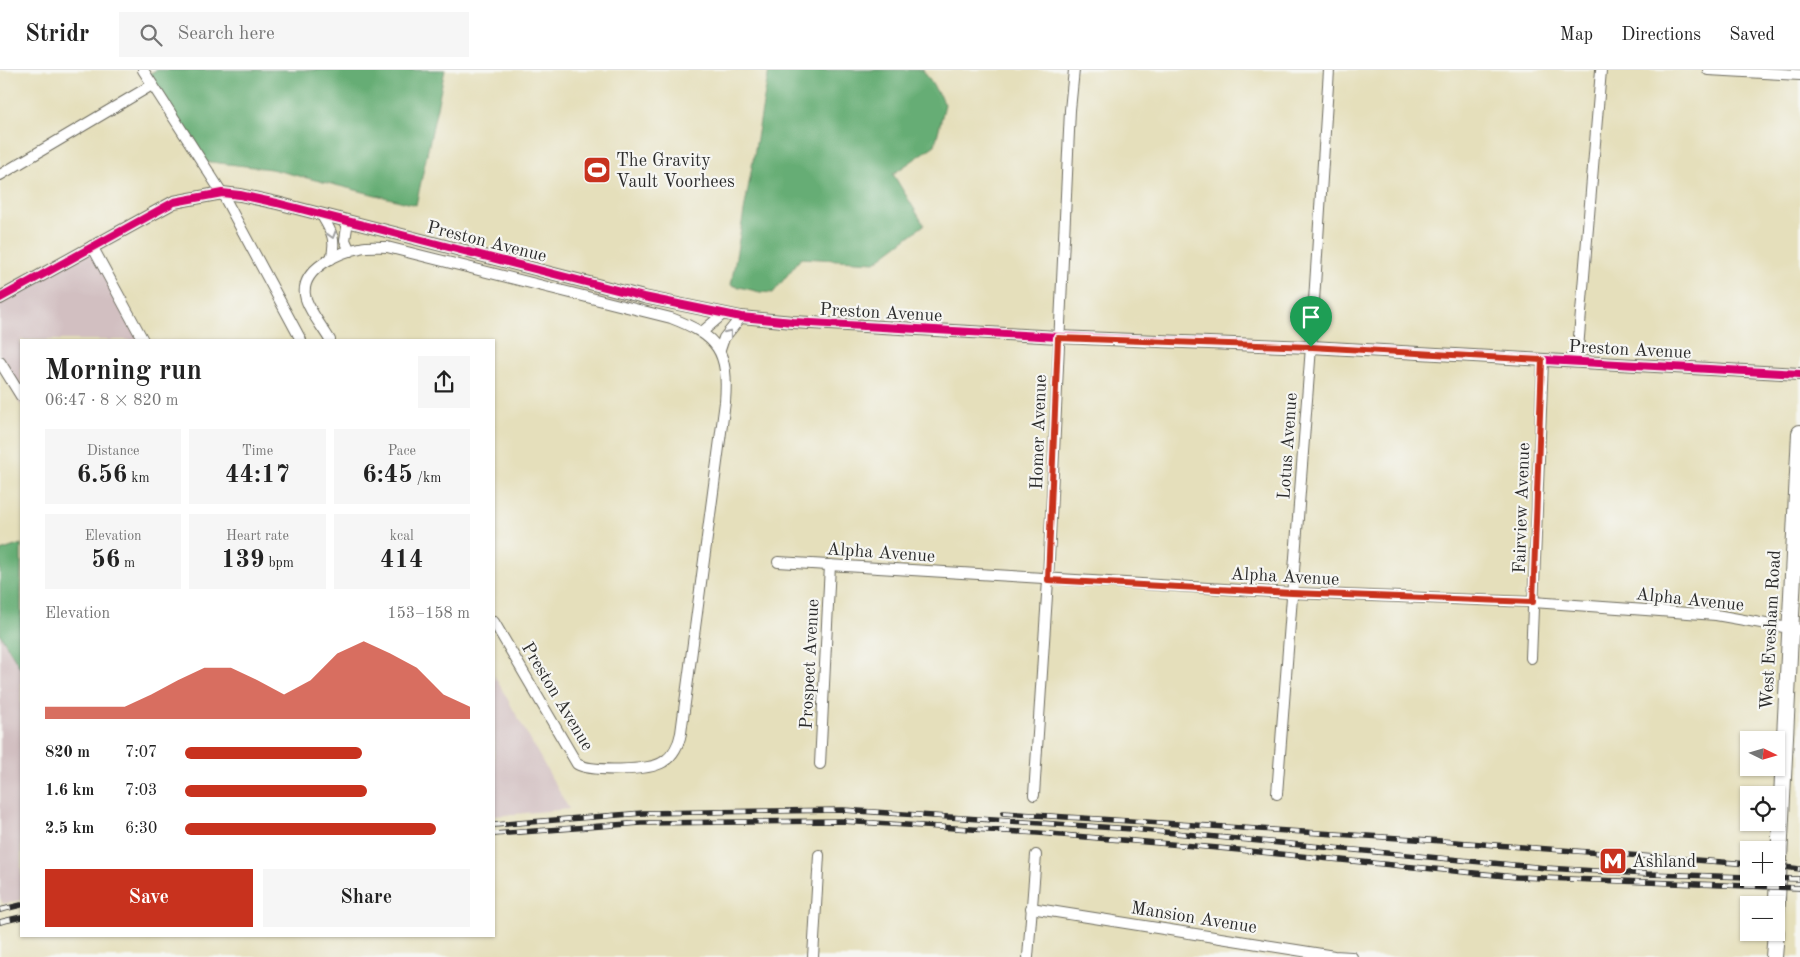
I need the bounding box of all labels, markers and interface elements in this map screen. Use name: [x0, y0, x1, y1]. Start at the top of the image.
search box: [119, 12, 469, 57]
icon: search: [137, 21, 165, 49]
text: Stridr: [25, 23, 89, 47]
text: Search here: [177, 25, 275, 44]
text: Map: [1560, 26, 1593, 44]
text: Directions: [1621, 26, 1701, 44]
text: Saved: [1729, 26, 1775, 44]
place label: The Gravity Vault Voorhees: [616, 152, 735, 191]
sports icon: The Gravity Vault Voorhees: [582, 155, 612, 185]
street label: Preston Avenue: [425, 218, 549, 266]
one-way arrow: [326, 231, 336, 239]
pin: [1290, 296, 1332, 347]
street label: Preston Avenue: [819, 301, 943, 325]
icon: arrive: [1297, 303, 1325, 331]
one-way arrow: [723, 329, 732, 338]
street label: Preston Avenue: [1568, 338, 1692, 362]
button: share: [418, 356, 470, 408]
text: Morning run: [45, 358, 202, 386]
street label: Homer Avenue: [1028, 374, 1050, 490]
street label: Lotus Avenue: [1275, 392, 1301, 500]
text: 06:47 · 8 × 820 m: [45, 393, 178, 409]
street label: Fairview Avenue: [1511, 442, 1533, 574]
text: Distance: [87, 444, 140, 458]
text: Time: [242, 444, 273, 458]
text: Pace: [388, 444, 416, 458]
text: 6.56: [77, 463, 127, 488]
text: 44:17: [225, 463, 290, 488]
text: 6:45: [362, 463, 413, 488]
text: km: [127, 471, 150, 485]
text: /km: [413, 471, 441, 485]
text: Elevation: [85, 529, 142, 543]
text: Heart rate: [226, 529, 289, 543]
text: kcal: [390, 529, 414, 543]
street label: Alpha Avenue: [826, 540, 936, 566]
text: 56: [91, 548, 120, 573]
text: 139: [221, 548, 265, 573]
text: 414: [380, 548, 424, 573]
street label: West Evesham Road: [1758, 550, 1784, 711]
text: m: [120, 556, 135, 570]
text: bpm: [265, 556, 294, 570]
street label: Alpha Avenue: [1230, 565, 1340, 589]
street label: Alpha Avenue: [1635, 585, 1745, 615]
street label: Prospect Avenue: [798, 599, 822, 730]
text: Elevation: [45, 606, 110, 622]
text: 153–158 m: [387, 606, 470, 622]
street label: Preston Avenue: [518, 639, 596, 754]
north arrow: [1740, 731, 1785, 776]
map controls: [1740, 731, 1785, 941]
text: 820 m: [45, 745, 90, 761]
text: 7:07: [125, 745, 157, 761]
text: 1.6 km: [45, 783, 94, 799]
text: 7:03: [125, 783, 157, 799]
button: locate: [1740, 786, 1785, 831]
text: 2.5 km: [45, 821, 94, 837]
text: 6:30: [125, 821, 157, 837]
button: +: [1740, 841, 1785, 886]
metro station icon: Ashland: [1598, 846, 1628, 876]
place label: Ashland: [1632, 853, 1696, 871]
button: Save: [45, 869, 253, 927]
button: Share: [263, 869, 470, 927]
button: −: [1740, 896, 1785, 941]
street label: Mansion Avenue: [1130, 899, 1258, 937]

